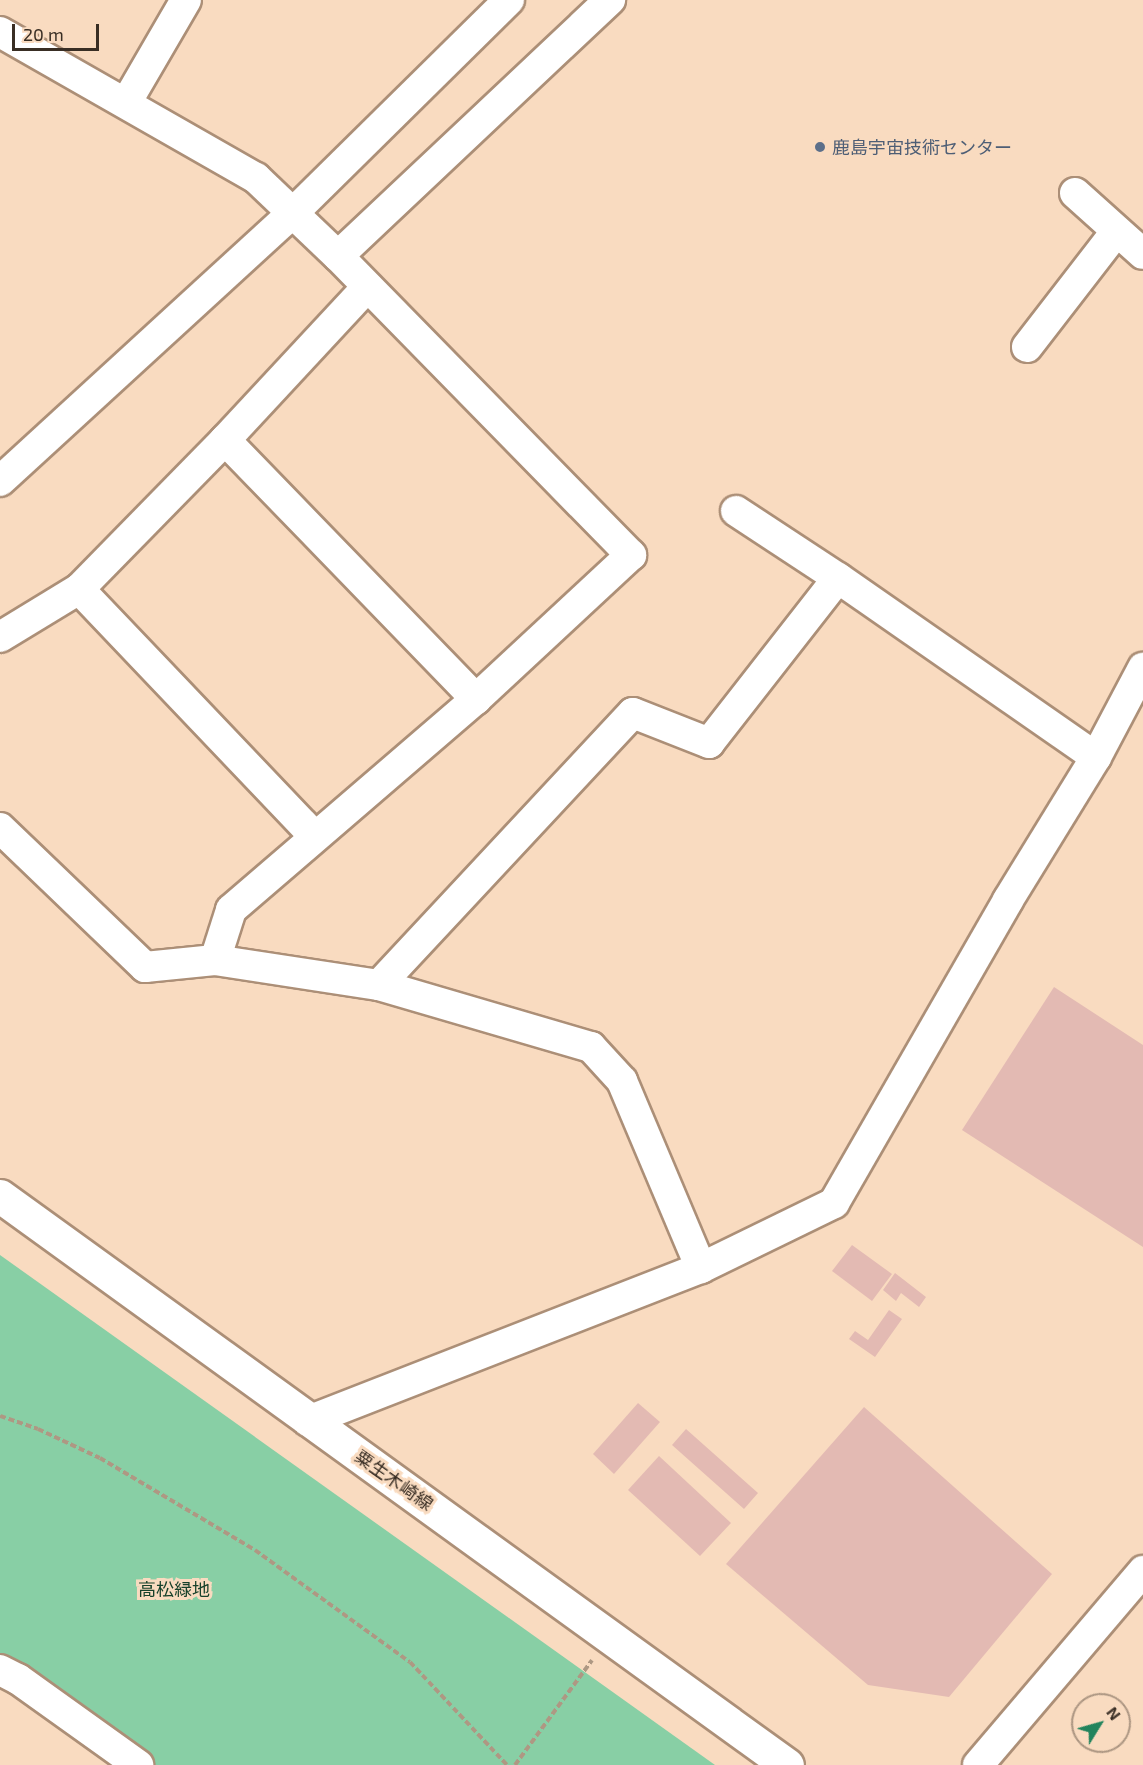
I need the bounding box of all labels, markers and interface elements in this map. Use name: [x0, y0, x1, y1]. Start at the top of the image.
scale bar: [15, 12, 102, 50]
text: 20 m: [23, 23, 64, 45]
place label: 鹿島宇宙技術センター: [832, 136, 1012, 158]
marker: 鹿島宇宙技術センター: [813, 140, 827, 154]
street label: 粟生木崎線: [351, 1445, 437, 1515]
park label: 高松緑地: [138, 1578, 210, 1600]
north arrow: [1071, 1693, 1131, 1753]
text: N: [1103, 1703, 1125, 1723]

